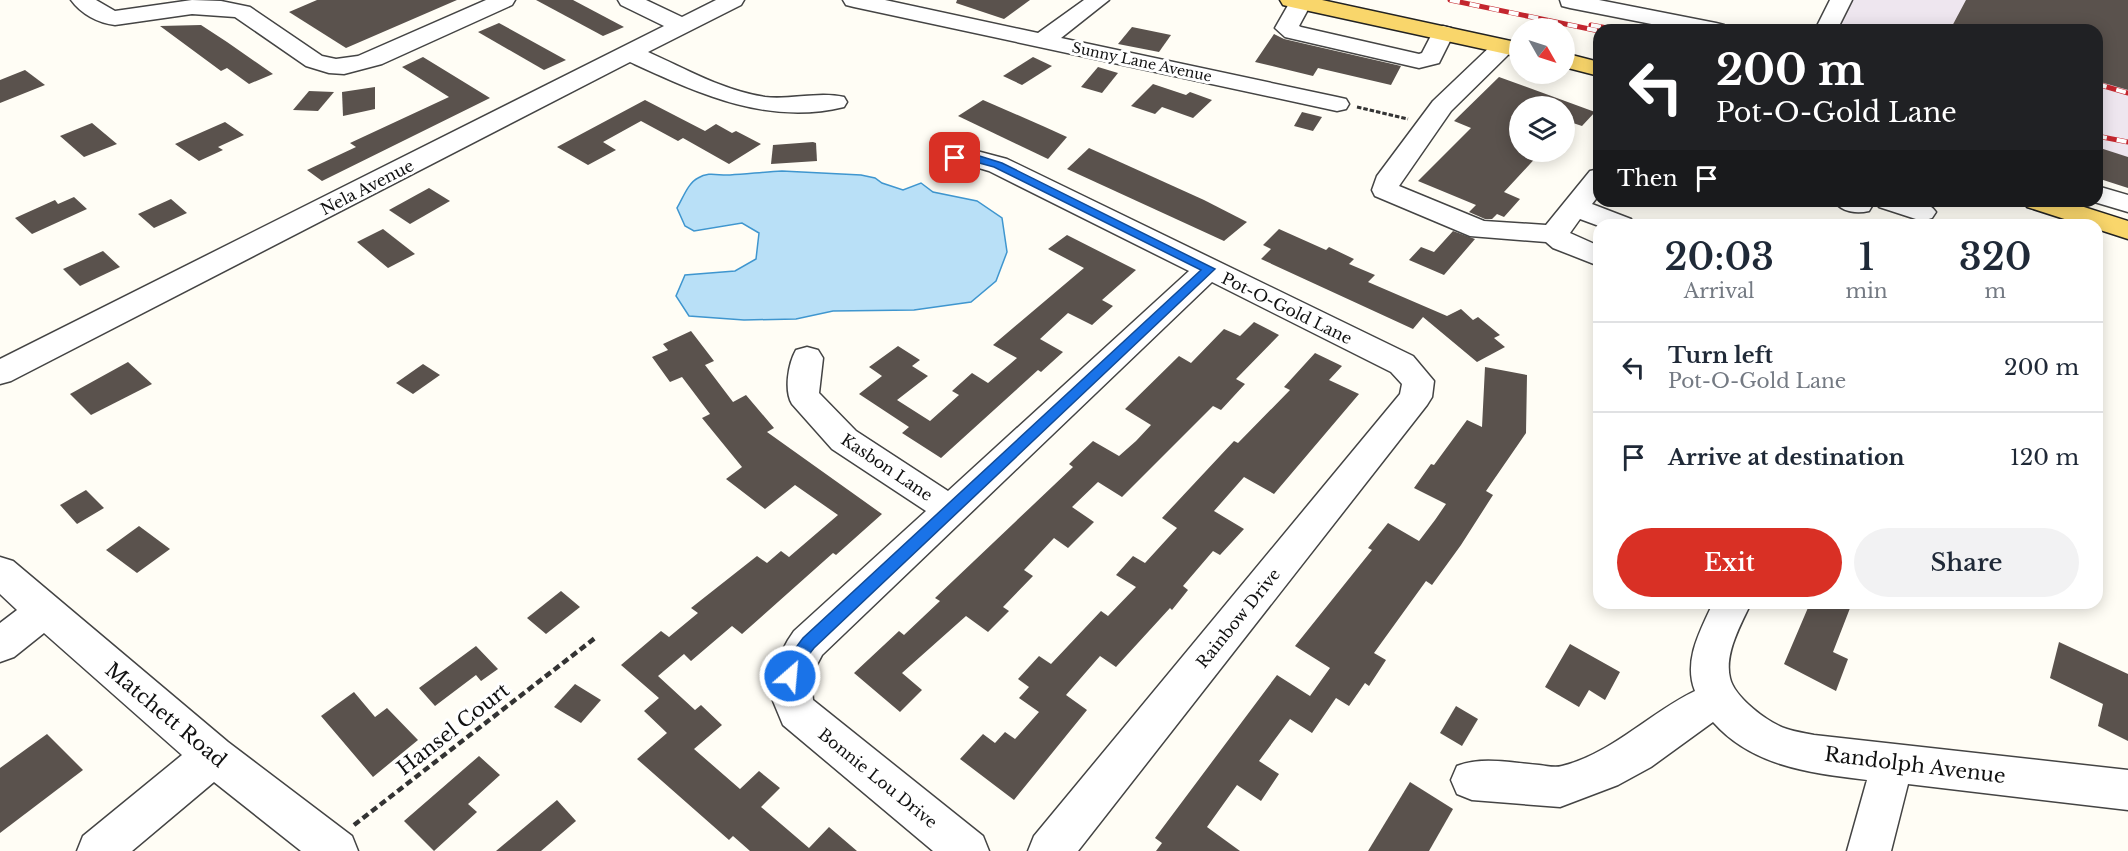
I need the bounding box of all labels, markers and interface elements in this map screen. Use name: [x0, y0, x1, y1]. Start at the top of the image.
north arrow: [1509, 18, 1575, 84]
map controls: [1509, 18, 1575, 162]
street label: Sunny Lane Avenue: [1071, 38, 1213, 86]
text: 200 m: [1716, 44, 1864, 96]
icon: left: [1617, 48, 1695, 126]
button: layers: [1509, 96, 1575, 162]
text: Pot-O-Gold Lane: [1716, 96, 1957, 129]
pin: [929, 132, 980, 183]
icon: arrive: [938, 141, 971, 174]
street label: Nela Avenue: [317, 155, 417, 219]
icon: arrive: [1690, 162, 1723, 195]
text: Then: [1617, 165, 1678, 192]
text: 20:03: [1665, 235, 1774, 280]
text: 1: [1859, 235, 1874, 280]
text: 320: [1959, 235, 2031, 280]
street label: Pot-O-Gold Lane: [1219, 268, 1355, 348]
text: Arrival: [1684, 279, 1755, 303]
text: min: [1845, 279, 1888, 303]
text: m: [1985, 279, 2006, 303]
text: Turn left: [1668, 342, 1773, 369]
icon: left: [1617, 351, 1650, 384]
text: 200 m: [2004, 354, 2079, 381]
text: Pot-O-Gold Lane: [1668, 369, 1846, 393]
street label: Kasbon Lane: [838, 429, 936, 505]
icon: arrive: [1617, 441, 1650, 474]
text: Arrive at destination: [1668, 444, 1905, 471]
text: 120 m: [2010, 444, 2079, 471]
button: Exit: [1617, 528, 1842, 597]
button: Share: [1854, 528, 2079, 597]
street label: Rainbow Drive: [1192, 564, 1284, 672]
position arrow: [758, 644, 822, 708]
street label: Matchett Road: [101, 657, 231, 773]
street label: Hansel Court: [392, 677, 514, 780]
street label: Bonnie Lou Drive: [815, 724, 941, 832]
street label: Randolph Avenue: [1823, 742, 2007, 788]

